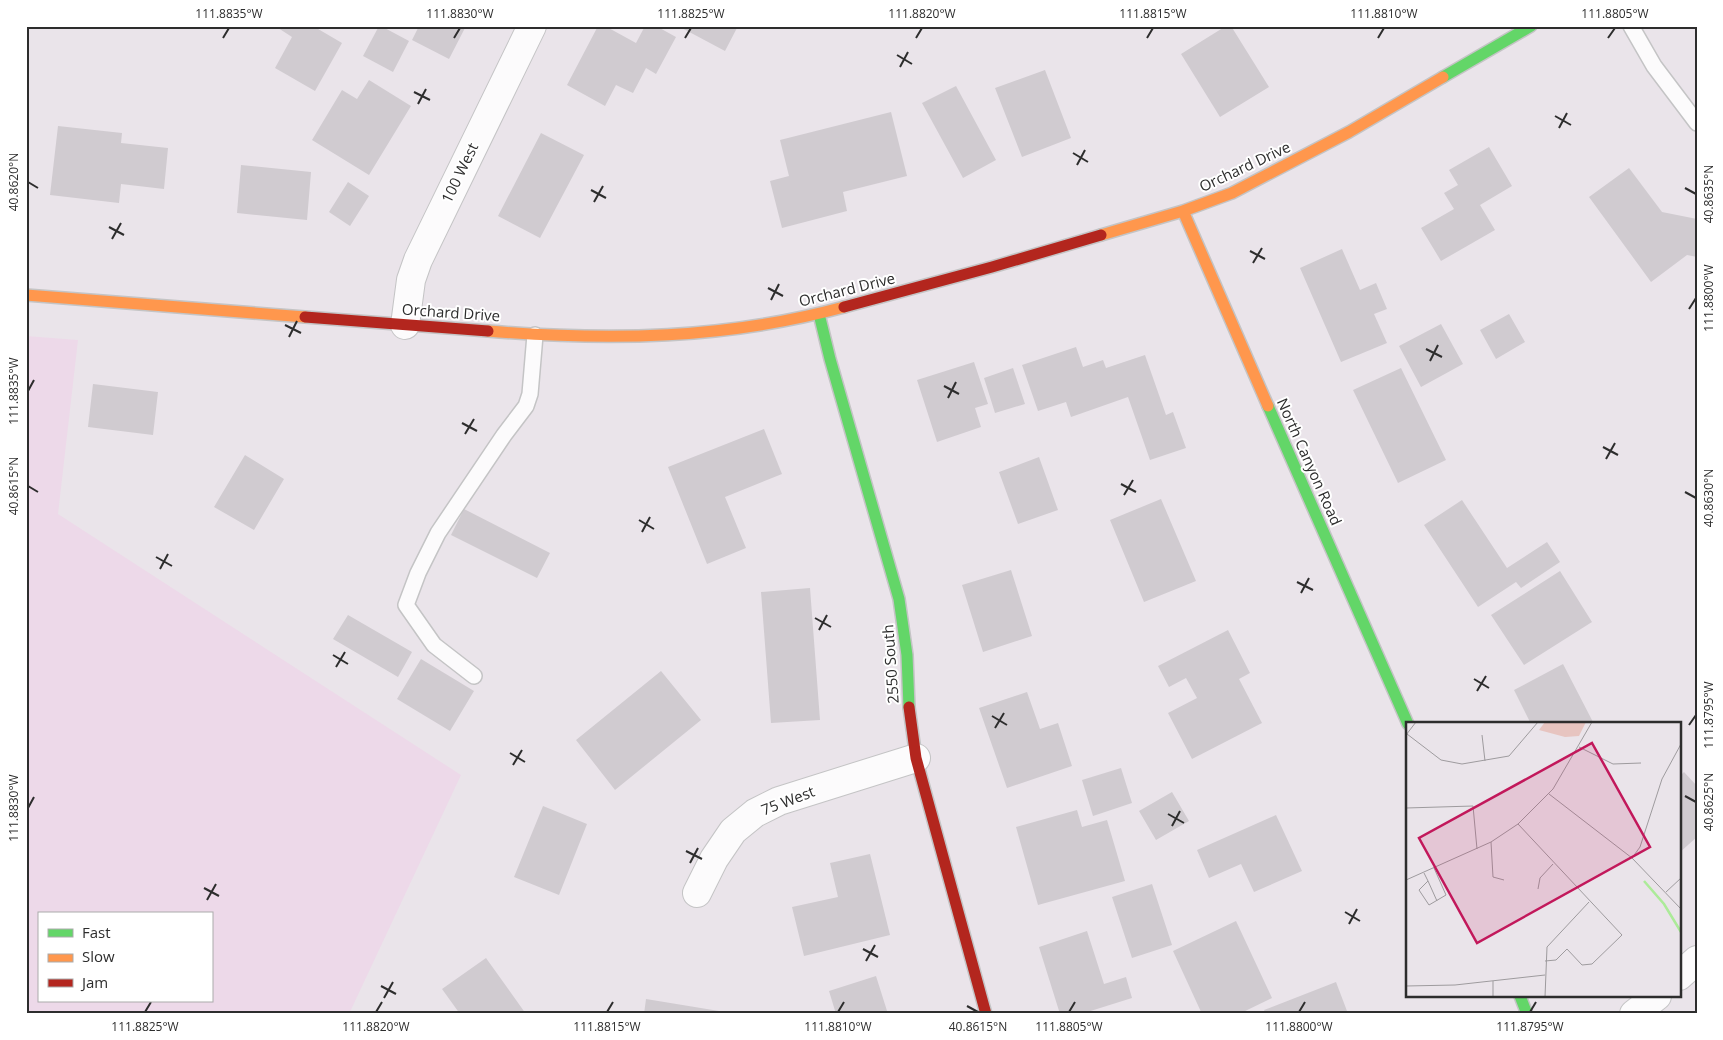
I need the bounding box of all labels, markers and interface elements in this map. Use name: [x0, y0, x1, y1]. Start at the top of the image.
text: 111.8835°W: [195, 5, 263, 22]
text: 111.8830°W: [426, 5, 494, 22]
text: 111.8825°W: [657, 5, 725, 22]
text: 111.8820°W: [888, 5, 956, 22]
text: 111.8815°W: [1119, 5, 1187, 22]
text: 111.8810°W: [1350, 5, 1418, 22]
text: 111.8805°W: [1581, 5, 1649, 22]
street label: Orchard Drive: [1196, 136, 1293, 196]
street label: 100 West: [436, 139, 482, 206]
text: 40.8620°N: [5, 153, 22, 211]
text: 40.8635°N: [1700, 165, 1717, 223]
text: 111.8800°W: [1700, 264, 1717, 332]
street label: Orchard Drive: [797, 267, 897, 311]
street label: Orchard Drive: [401, 299, 501, 325]
text: 111.8835°W: [5, 357, 22, 425]
street label: North Canyon Road: [1273, 395, 1347, 528]
text: 40.8615°N: [5, 457, 22, 515]
text: 40.8630°N: [1700, 469, 1717, 527]
street label: 2550 South: [877, 624, 903, 704]
text: 111.8795°W: [1700, 681, 1717, 749]
inset map: [1406, 722, 1680, 998]
text: 40.8625°N: [1700, 773, 1717, 831]
text: 111.8830°W: [5, 774, 22, 842]
street label: 75 West: [758, 781, 817, 819]
legend: [38, 912, 212, 1002]
text: Fast: [82, 922, 111, 942]
text: Slow: [82, 946, 115, 966]
text: Jam: [80, 972, 108, 992]
text: 111.8825°W: [111, 1018, 179, 1035]
text: 111.8820°W: [342, 1018, 410, 1035]
text: 111.8815°W: [573, 1018, 641, 1035]
text: 111.8810°W: [804, 1018, 872, 1035]
text: 40.8615°N: [949, 1018, 1007, 1035]
text: 111.8805°W: [1035, 1018, 1103, 1035]
text: 111.8800°W: [1265, 1018, 1333, 1035]
text: 111.8795°W: [1496, 1018, 1564, 1035]

